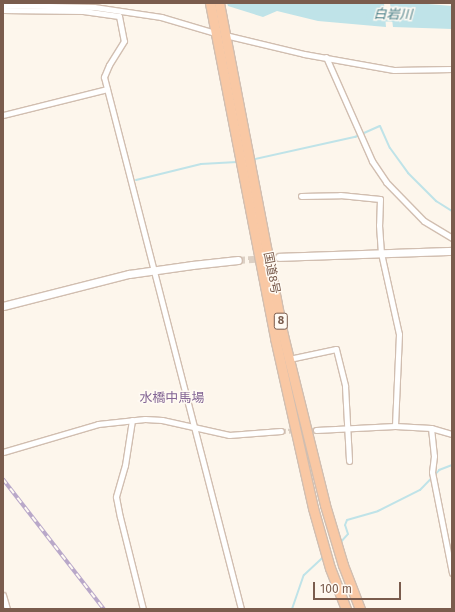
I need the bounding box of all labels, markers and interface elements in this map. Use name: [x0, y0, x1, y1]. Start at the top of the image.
water label: 白岩川: [373, 7, 413, 23]
street label: 国道8号: [260, 251, 282, 295]
road number: 8: [273, 312, 289, 330]
district label: 水橋中馬場: [140, 390, 204, 406]
scale bar: [315, 574, 403, 600]
text: 100 m: [320, 582, 352, 596]

